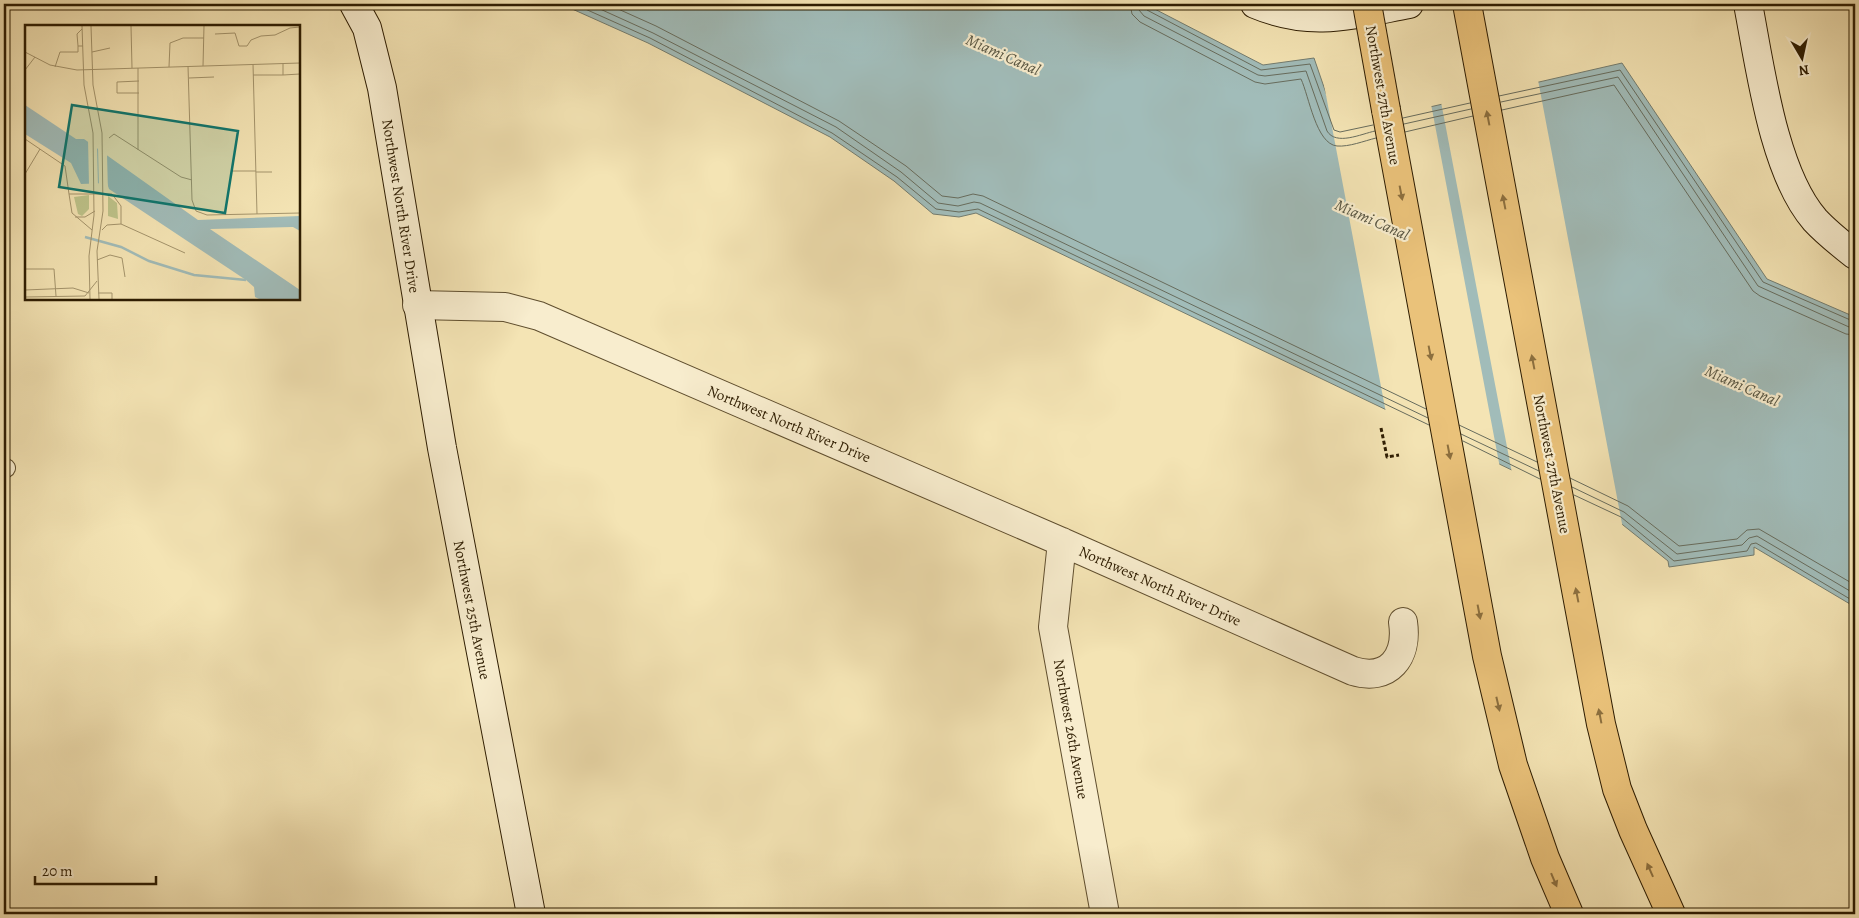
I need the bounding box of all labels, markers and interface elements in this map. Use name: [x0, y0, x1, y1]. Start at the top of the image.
street label: Northwest 27th Avenue: [1361, 24, 1405, 167]
inset map: [25, 25, 300, 300]
water label: Miami Canal: [962, 29, 1044, 81]
north arrow: [1776, 32, 1826, 82]
text: N: [1797, 60, 1810, 81]
one-way arrow: [1484, 110, 1492, 126]
street label: Northwest North River Drive: [377, 118, 425, 295]
one-way arrow: [1397, 185, 1405, 201]
water label: Miami Canal: [1331, 194, 1413, 246]
one-way arrow: [1499, 194, 1507, 210]
one-way arrow: [1427, 345, 1435, 361]
one-way arrow: [1529, 353, 1537, 369]
water label: Miami Canal: [1701, 360, 1783, 412]
street label: Northwest North River Drive: [704, 380, 874, 468]
street label: Northwest 27th Avenue: [1529, 393, 1575, 536]
one-way arrow: [1445, 444, 1453, 459]
street label: Northwest 25th Avenue: [449, 539, 495, 682]
street label: Northwest North River Drive: [1076, 541, 1245, 631]
one-way arrow: [1572, 587, 1580, 603]
one-way arrow: [1475, 604, 1483, 620]
street label: Northwest 26th Avenue: [1049, 657, 1093, 801]
one-way arrow: [1494, 696, 1502, 711]
one-way arrow: [1596, 708, 1604, 724]
scale bar: [35, 853, 156, 885]
text: 20 m: [42, 861, 73, 881]
one-way arrow: [1646, 863, 1654, 877]
one-way arrow: [1551, 873, 1559, 887]

